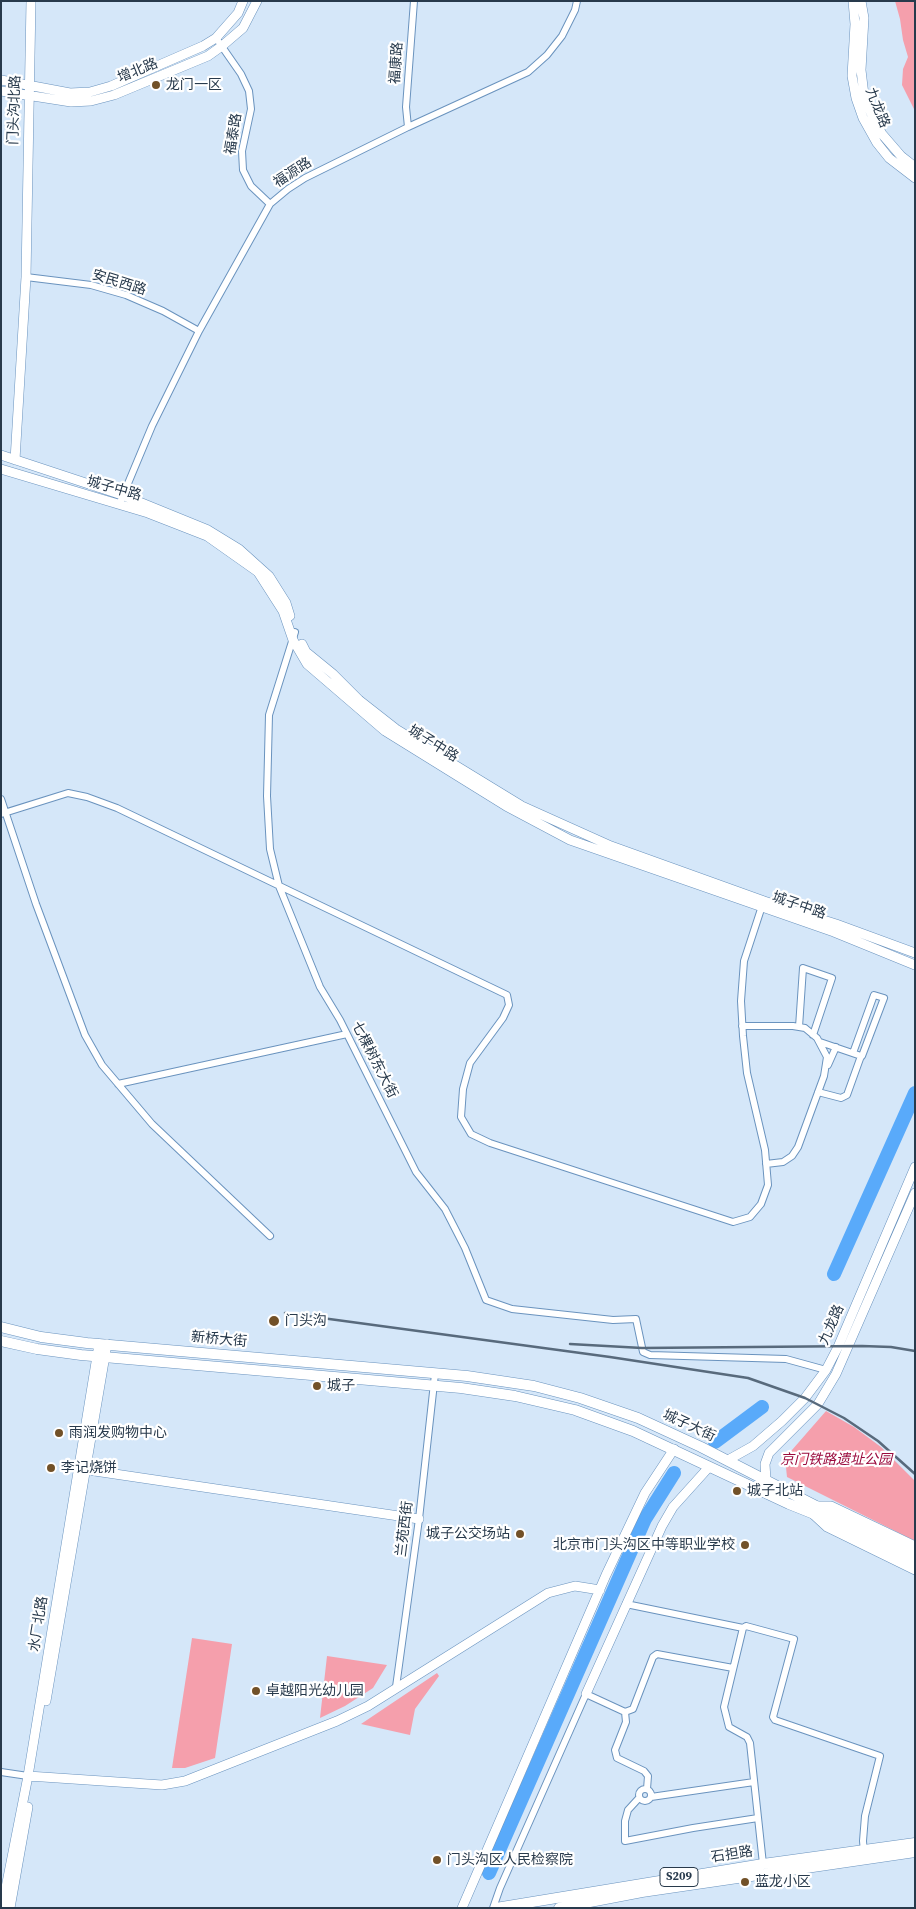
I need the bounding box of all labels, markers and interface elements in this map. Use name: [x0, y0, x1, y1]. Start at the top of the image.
street label: 福康路: [387, 41, 407, 85]
street label: 增北路: [115, 55, 161, 87]
street label: 门头沟北路: [5, 75, 25, 145]
place label: 龙门一区: [166, 77, 222, 93]
marker: 龙门一区: [150, 79, 162, 91]
street label: 九龙路: [861, 85, 893, 131]
street label: 福泰路: [222, 112, 246, 156]
street label: 福源路: [271, 155, 315, 191]
street label: 安民西路: [90, 267, 148, 299]
street label: 城子中路: [85, 473, 143, 505]
street label: 城子中路: [405, 722, 461, 766]
street label: 城子中路: [770, 889, 828, 923]
street label: 七棵树东大街: [347, 1019, 401, 1101]
street label: 九龙路: [816, 1302, 848, 1348]
place label: 门头沟: [285, 1313, 327, 1329]
marker: 门头沟: [267, 1314, 281, 1328]
street label: 新桥大街: [190, 1329, 248, 1351]
place label: 城子: [327, 1378, 355, 1394]
marker: 城子: [311, 1380, 323, 1392]
street label: 城子大街: [660, 1407, 718, 1445]
place label: 雨润发购物中心: [69, 1425, 167, 1441]
marker: 雨润发购物中心: [53, 1427, 65, 1439]
park label: 京门铁路遗址公园: [780, 1452, 892, 1468]
place label: 李记烧饼: [61, 1460, 117, 1476]
marker: 李记烧饼: [45, 1462, 57, 1474]
place label: 城子北站: [747, 1483, 803, 1499]
marker: 城子北站: [731, 1485, 743, 1497]
street label: 兰苑西街: [393, 1500, 417, 1558]
place label: 城子公交场站: [426, 1526, 510, 1542]
marker: 城子公交场站: [514, 1528, 526, 1540]
place label: 北京市门头沟区中等职业学校: [553, 1537, 735, 1553]
marker: 北京市门头沟区中等职业学校: [739, 1539, 751, 1551]
street label: 水厂北路: [26, 1595, 52, 1653]
place label: 卓越阳光幼儿园: [266, 1683, 364, 1699]
marker: 卓越阳光幼儿园: [250, 1685, 262, 1697]
street label: 石担路: [710, 1843, 754, 1867]
place label: 门头沟区人民检察院: [447, 1852, 573, 1868]
marker: 门头沟区人民检察院: [431, 1854, 443, 1866]
road number: S209: [660, 1868, 698, 1886]
place label: 蓝龙小区: [755, 1874, 811, 1890]
marker: 蓝龙小区: [739, 1876, 751, 1888]

